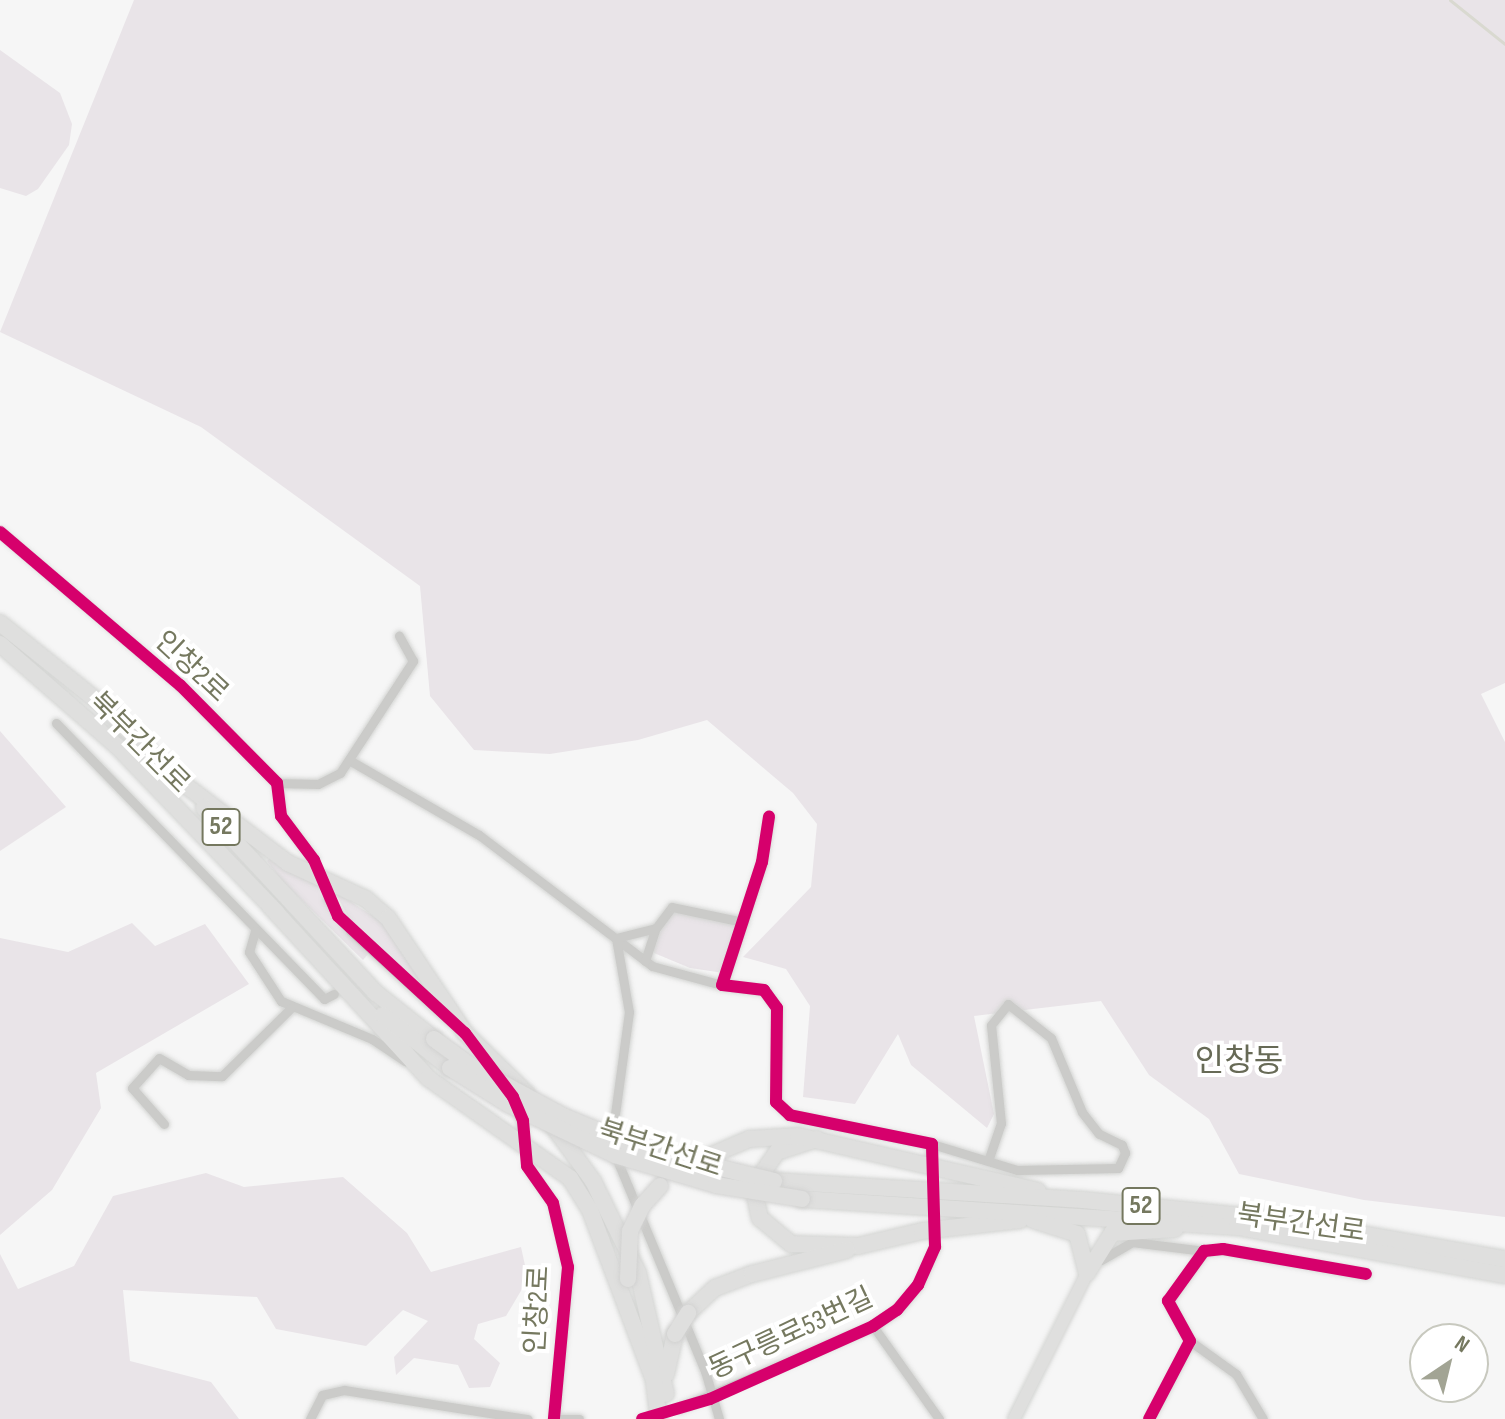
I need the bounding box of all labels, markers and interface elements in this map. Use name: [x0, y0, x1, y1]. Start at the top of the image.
street label: 인창2로: [147, 624, 235, 710]
street label: 북부간선로: [82, 686, 196, 800]
road number: 52: [201, 805, 241, 849]
district label: 인창동: [1195, 1043, 1283, 1081]
street label: 북부간선로: [594, 1113, 726, 1185]
road number: 52: [1121, 1184, 1161, 1228]
street label: 북부간선로: [1235, 1198, 1367, 1250]
street label: 인창2로: [519, 1265, 557, 1355]
street label: 동구릉로53번길: [703, 1281, 879, 1387]
north arrow: [1409, 1323, 1489, 1403]
text: N: [1449, 1330, 1474, 1359]

